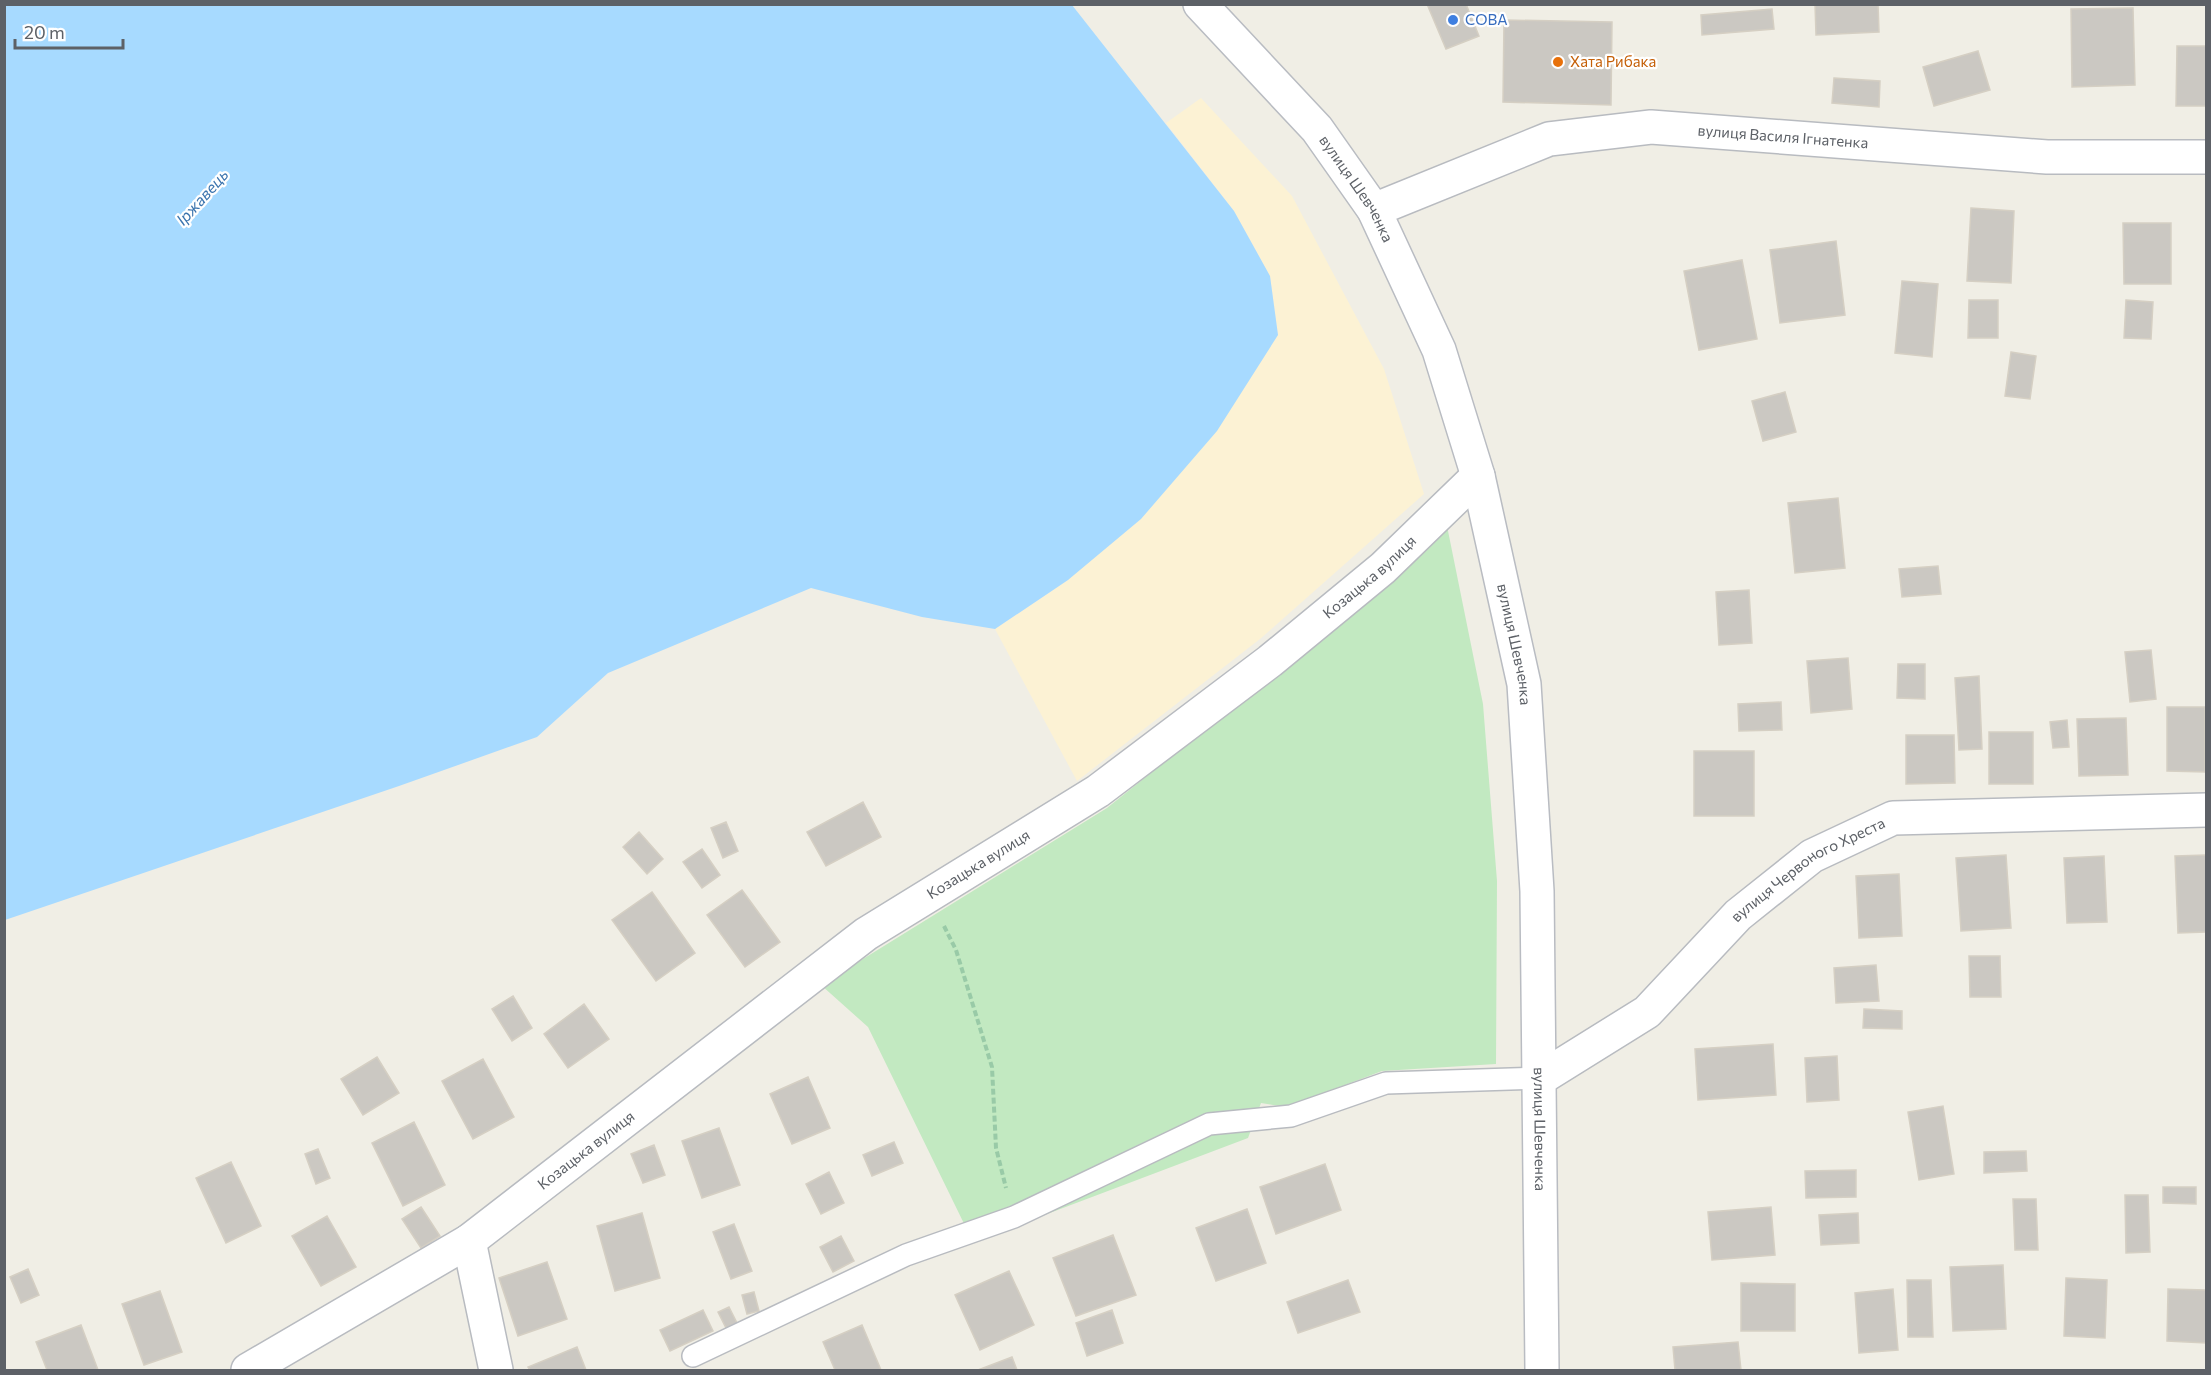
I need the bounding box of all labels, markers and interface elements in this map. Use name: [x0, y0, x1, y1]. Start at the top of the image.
place label: СОВА: [1465, 10, 1508, 28]
scale bar: [15, 12, 123, 50]
marker: СОВА: [1446, 13, 1460, 27]
text: 20 m: [24, 21, 65, 43]
place label: Хата Рибака: [1570, 52, 1656, 70]
marker: Хата Рибака: [1551, 55, 1565, 69]
street label: вулиця Василя Ігнатенка: [1697, 121, 1869, 151]
street label: вулиця Шевченка: [1316, 131, 1398, 245]
water label: Іржавець: [172, 165, 232, 229]
street label: Козацька вулиця: [1319, 531, 1419, 622]
street label: вулиця Шевченка: [1494, 582, 1535, 706]
street label: вулиця Червоного Хреста: [1726, 813, 1888, 925]
street label: Козацька вулиця: [923, 825, 1033, 902]
street label: вулиця Шевченка: [1531, 1067, 1550, 1191]
street label: Козацька вулиця: [533, 1106, 638, 1193]

